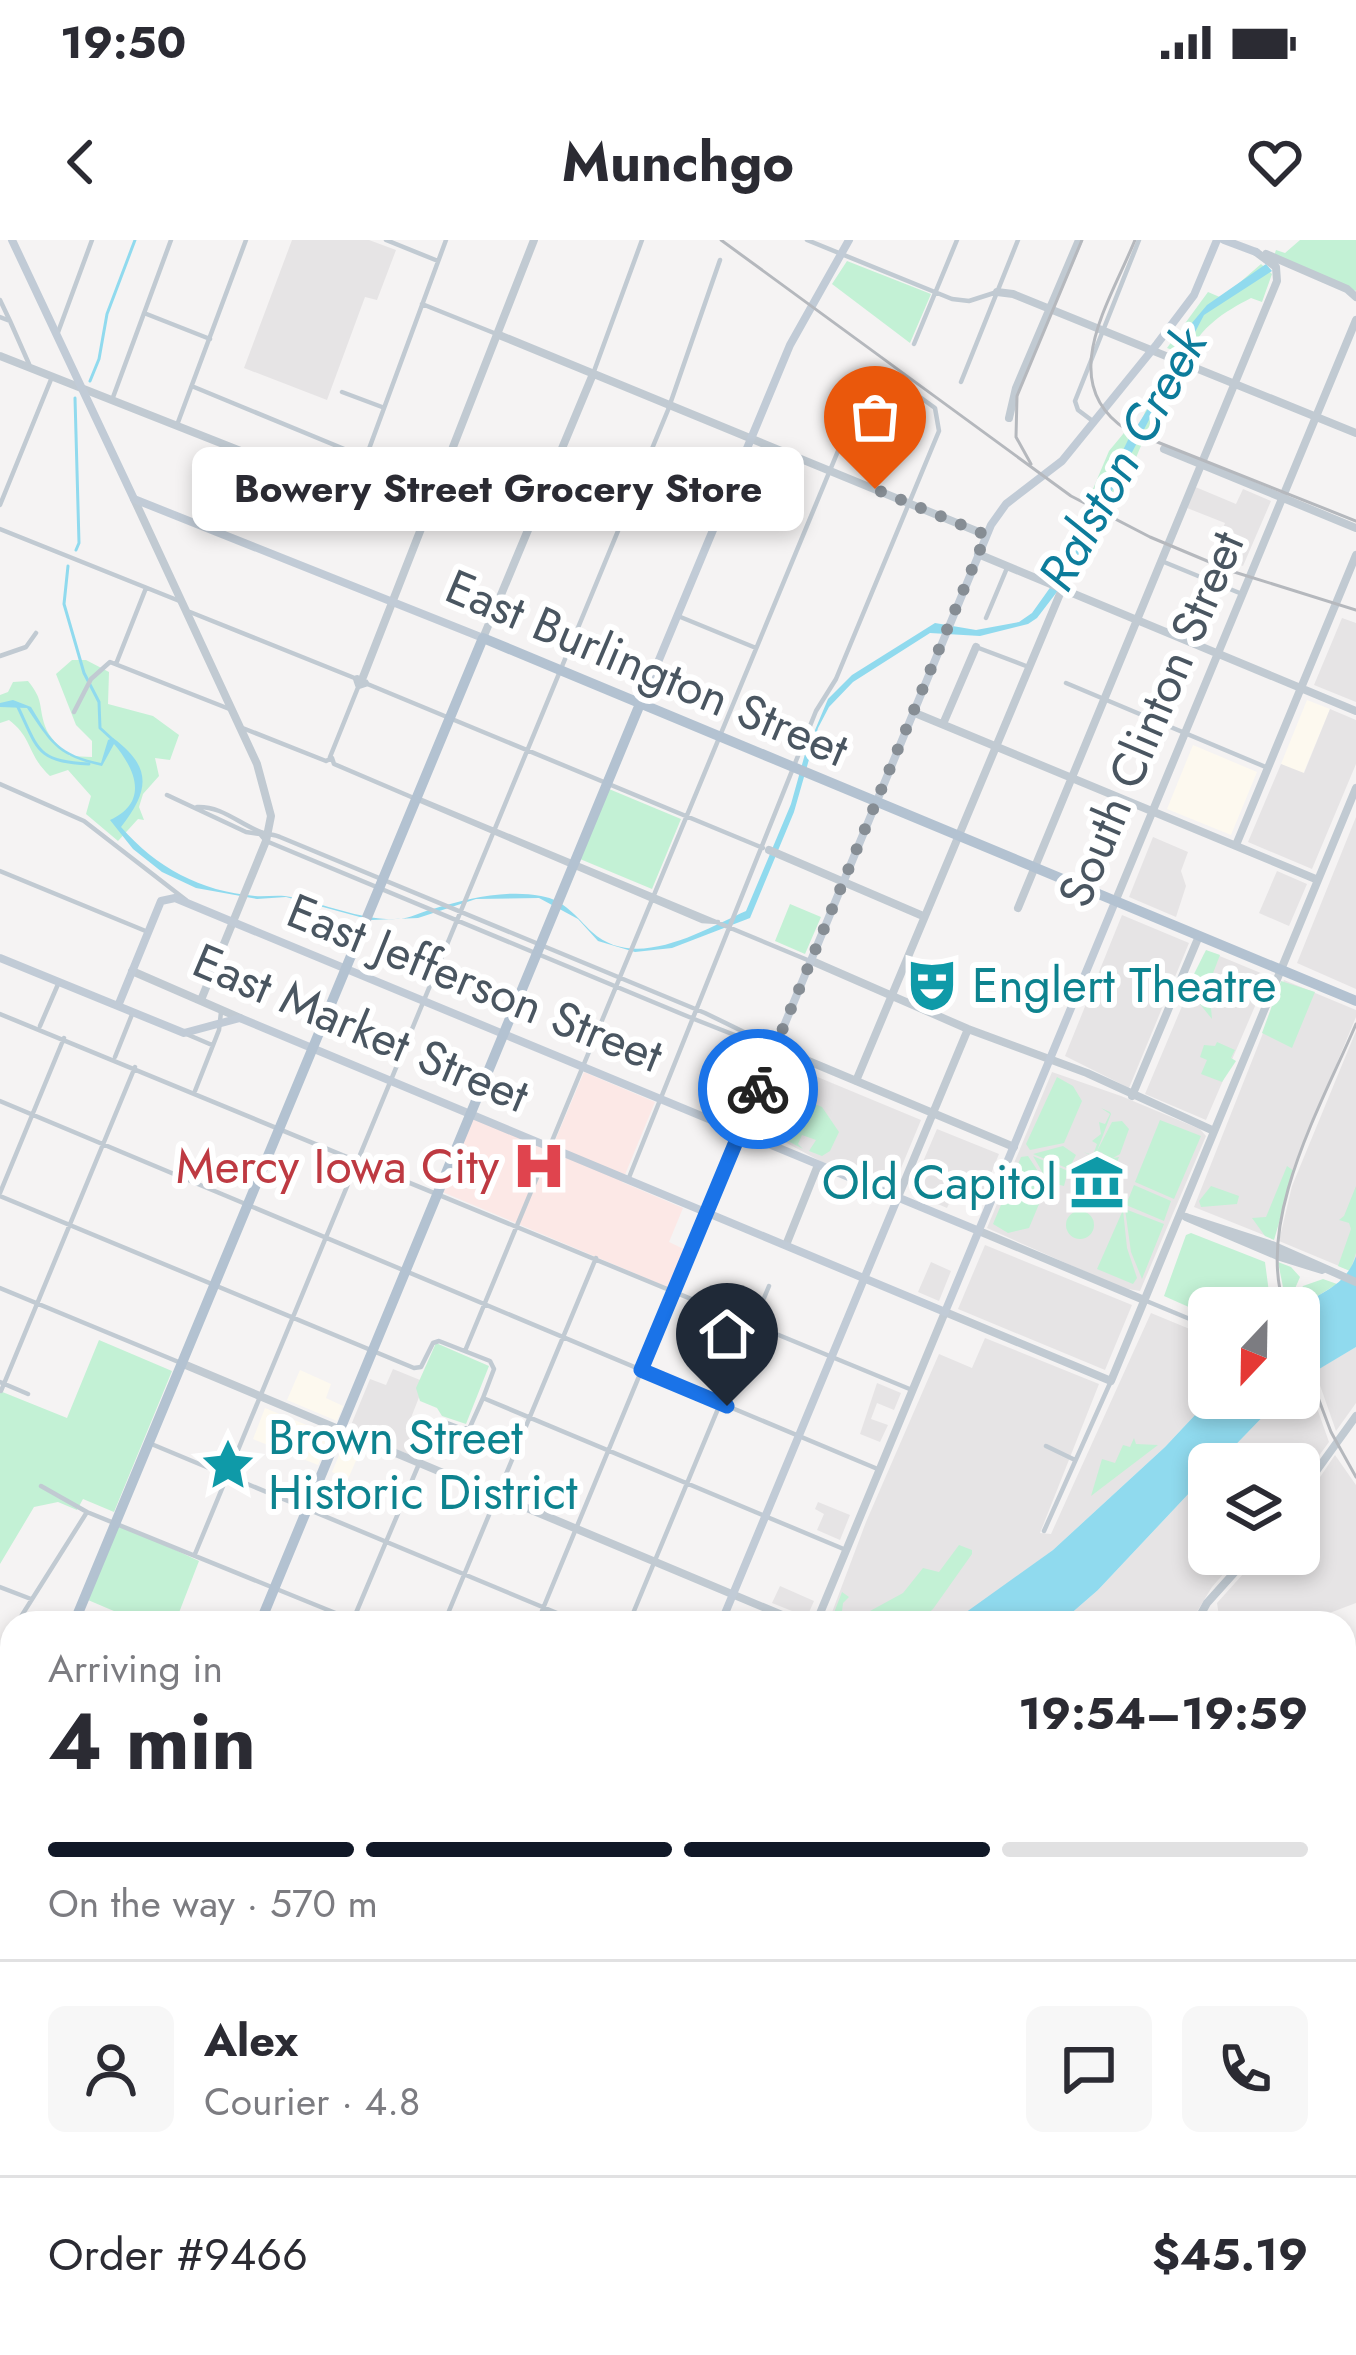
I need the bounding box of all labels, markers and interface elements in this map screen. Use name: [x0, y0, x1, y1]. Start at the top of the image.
text: 19:50: [60, 10, 186, 75]
text: Munchgo: [562, 123, 794, 201]
icon: back: [48, 129, 114, 195]
icon: heart: [1242, 129, 1308, 195]
water label: Ralston Creek: [1019, 312, 1226, 604]
pin: [824, 366, 926, 489]
icon: bag: [842, 384, 908, 450]
callout: Bowery Street Grocery Store: [191, 447, 803, 531]
text: Bowery Street Grocery Store: [234, 460, 762, 517]
street label: South Clinton Street: [1041, 520, 1262, 918]
street label: East Burlington Street: [435, 552, 859, 784]
street label: East Jefferson Street: [277, 876, 673, 1090]
street label: East Market Street: [182, 926, 540, 1130]
place label: Englert Theatre: [972, 951, 1276, 1020]
theatre icon: Englert Theatre: [903, 956, 961, 1014]
courier: [698, 1029, 818, 1149]
icon: bike: [725, 1056, 791, 1122]
place label: Mercy Iowa City: [176, 1132, 500, 1201]
hospital icon: Mercy Iowa City: [510, 1137, 568, 1195]
place label: Old Capitol: [822, 1148, 1057, 1217]
museum icon: Old Capitol: [1068, 1153, 1126, 1211]
pin: [676, 1283, 778, 1406]
north arrow: [1188, 1287, 1320, 1419]
map controls: [1188, 1287, 1320, 1575]
icon: home: [694, 1301, 760, 1367]
place label: Brown Street Historic District: [268, 1403, 578, 1527]
place icon: Brown Street Historic District: [199, 1436, 257, 1494]
button: layers: [1188, 1443, 1320, 1575]
text: Arriving in: [48, 1640, 223, 1697]
text: 19:54–19:59: [1018, 1681, 1308, 1746]
text: 4 min: [48, 1686, 256, 1798]
text: On the way · 570 m: [48, 1875, 378, 1932]
button: person: [48, 2006, 174, 2132]
button: chat: [1026, 2006, 1152, 2132]
button: phone: [1182, 2006, 1308, 2132]
text: Alex: [204, 2008, 298, 2073]
text: Courier · 4.8: [204, 2073, 420, 2130]
text: Order #9466: [48, 2222, 308, 2287]
text: $45.19: [1152, 2222, 1308, 2287]

